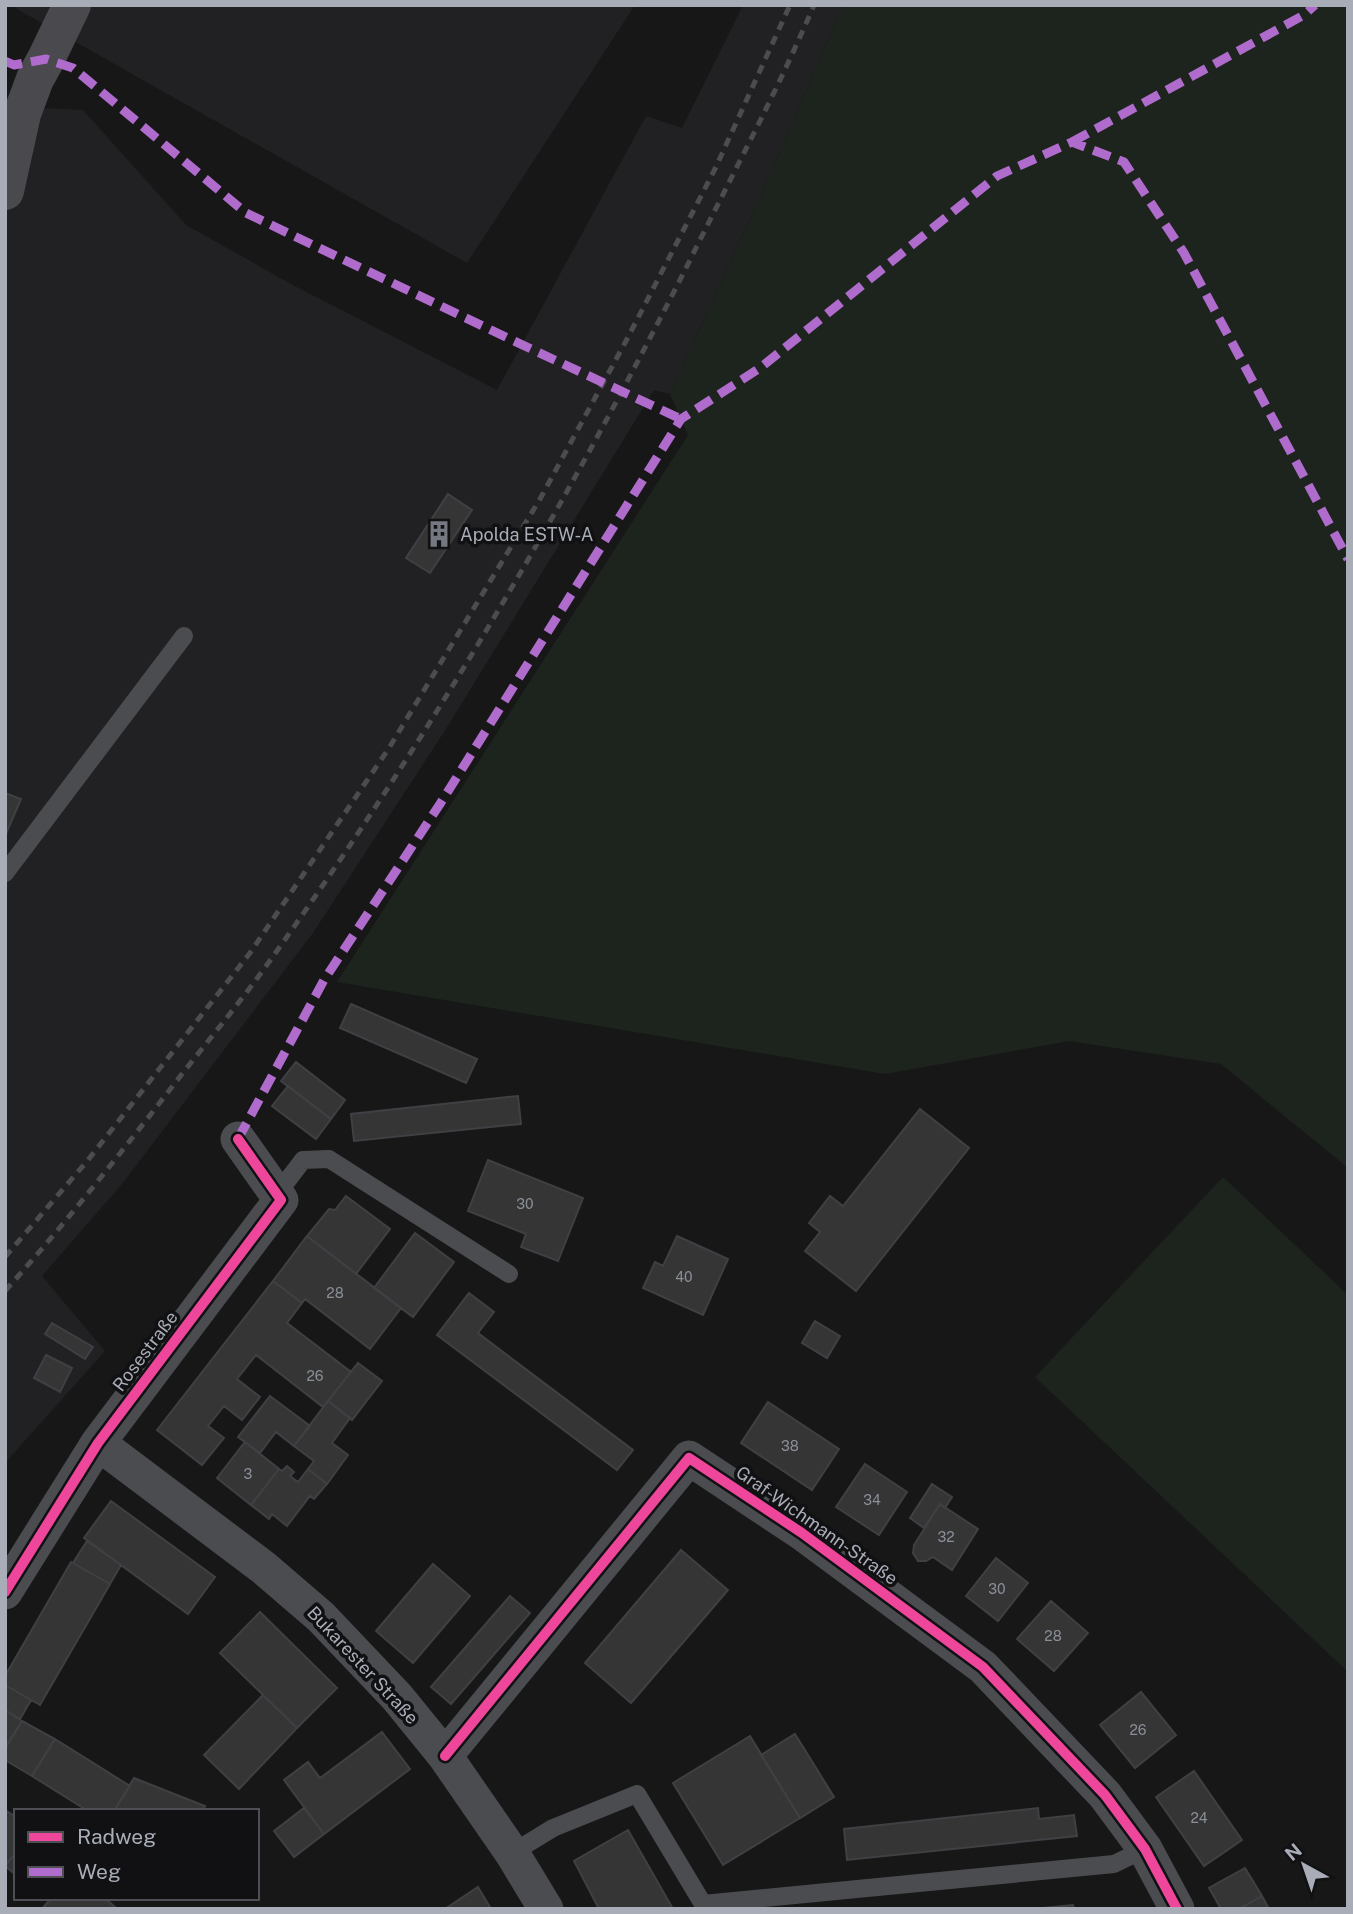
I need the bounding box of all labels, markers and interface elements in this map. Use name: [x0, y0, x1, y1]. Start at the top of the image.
building icon: Apolda ESTW-A: [424, 519, 454, 549]
place label: Apolda ESTW-A: [460, 524, 594, 545]
house number: 30: [516, 1196, 534, 1212]
house number: 40: [675, 1269, 693, 1285]
house number: 28: [326, 1285, 344, 1301]
street label: Rosestraße: [108, 1307, 182, 1395]
house number: 26: [306, 1368, 324, 1384]
house number: 38: [781, 1438, 799, 1454]
street label: Graf-Wichmann-Straße: [732, 1461, 902, 1589]
house number: 3: [244, 1466, 253, 1482]
house number: 34: [863, 1492, 881, 1508]
house number: 32: [937, 1529, 955, 1545]
house number: 30: [988, 1581, 1006, 1597]
street label: Bukarester Straße: [303, 1602, 423, 1728]
house number: 28: [1044, 1628, 1062, 1644]
house number: 26: [1129, 1722, 1147, 1738]
legend: [14, 1809, 259, 1900]
house number: 24: [1190, 1810, 1208, 1826]
text: Radweg: [77, 1824, 156, 1849]
north arrow: [1269, 1830, 1339, 1900]
text: N: [1280, 1839, 1306, 1865]
text: Weg: [77, 1859, 121, 1884]

